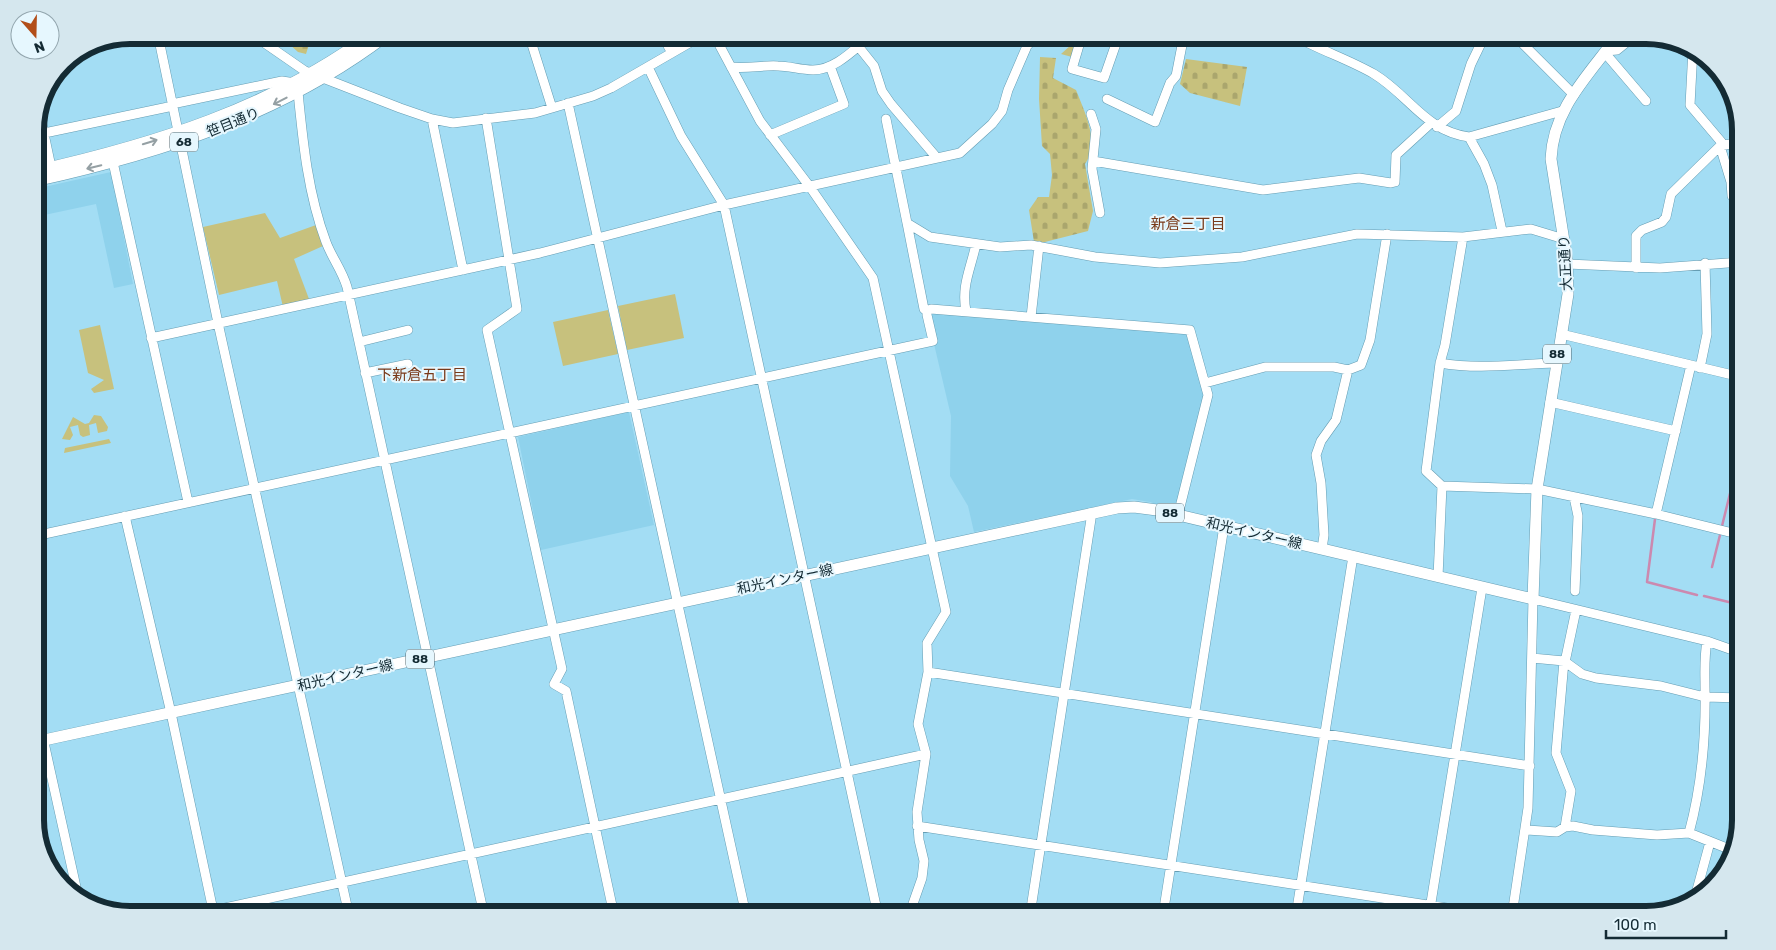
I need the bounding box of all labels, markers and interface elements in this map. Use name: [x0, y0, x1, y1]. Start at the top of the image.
north arrow: [10, 10, 60, 60]
text: N: [32, 37, 47, 56]
one-way arrow: [273, 97, 288, 106]
street label: 笹目通り: [204, 104, 262, 141]
road number: 68: [170, 132, 198, 152]
one-way arrow: [142, 136, 158, 146]
one-way arrow: [87, 163, 103, 172]
district label: 新倉三丁目: [1150, 215, 1226, 233]
street label: 大正通り: [1556, 235, 1575, 291]
road number: 88: [1543, 344, 1571, 364]
district label: 下新倉五丁目: [377, 366, 467, 384]
road number: 88: [1156, 503, 1184, 522]
street label: 和光インター線: [1204, 514, 1304, 553]
street label: 和光インター線: [735, 561, 835, 598]
road number: 88: [406, 650, 434, 669]
street label: 和光インター線: [295, 656, 395, 695]
scale bar: [1606, 908, 1726, 940]
text: 100 m: [1614, 916, 1656, 934]

